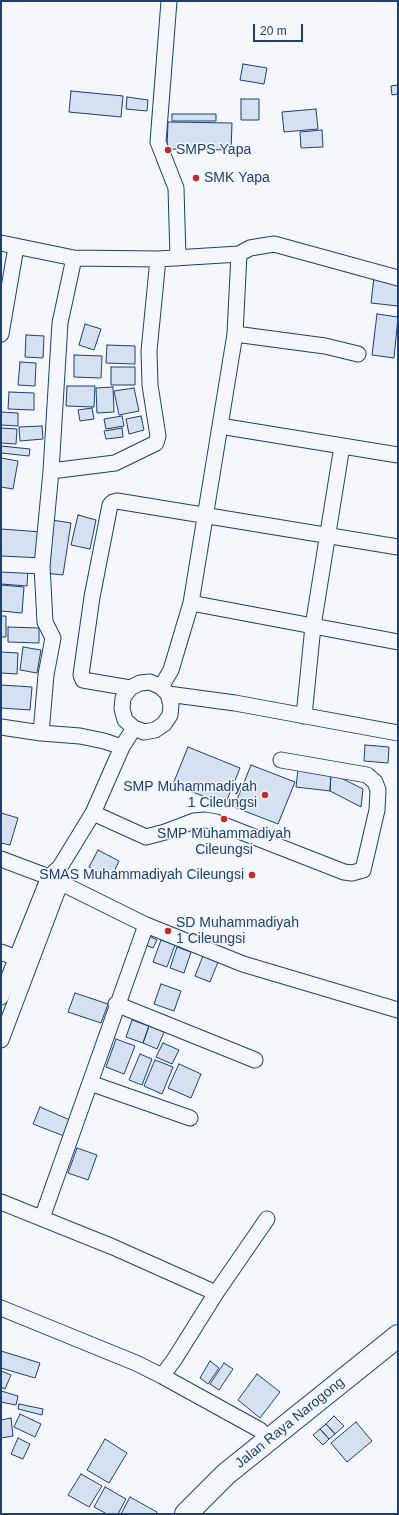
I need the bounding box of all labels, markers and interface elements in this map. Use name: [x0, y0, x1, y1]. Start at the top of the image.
scale bar: [255, 16, 305, 42]
text: 20 m: [260, 24, 287, 38]
place label: SMPS Yapa: [176, 142, 251, 158]
marker: SMPS Yapa: [163, 145, 173, 155]
place label: SMK Yapa: [204, 170, 270, 186]
marker: SMK Yapa: [191, 173, 201, 183]
place label: SMP Muhammadiyah 1 Cileungsi: [123, 779, 257, 812]
marker: SMP Muhammadiyah 1 Cileungsi: [260, 790, 270, 800]
marker: SMP Muhammadiyah Cileungsi: [219, 814, 229, 824]
place label: SMP Muhammadiyah Cileungsi: [157, 826, 291, 858]
place label: SMAS Muhammadiyah Cileungsi: [39, 867, 244, 883]
marker: SMAS Muhammadiyah Cileungsi: [247, 870, 257, 880]
place label: SD Muhammadiyah 1 Cileungsi: [176, 915, 299, 948]
marker: SD Muhammadiyah 1 Cileungsi: [163, 926, 173, 936]
street label: Jalan Raya Narogong: [232, 1374, 348, 1472]

